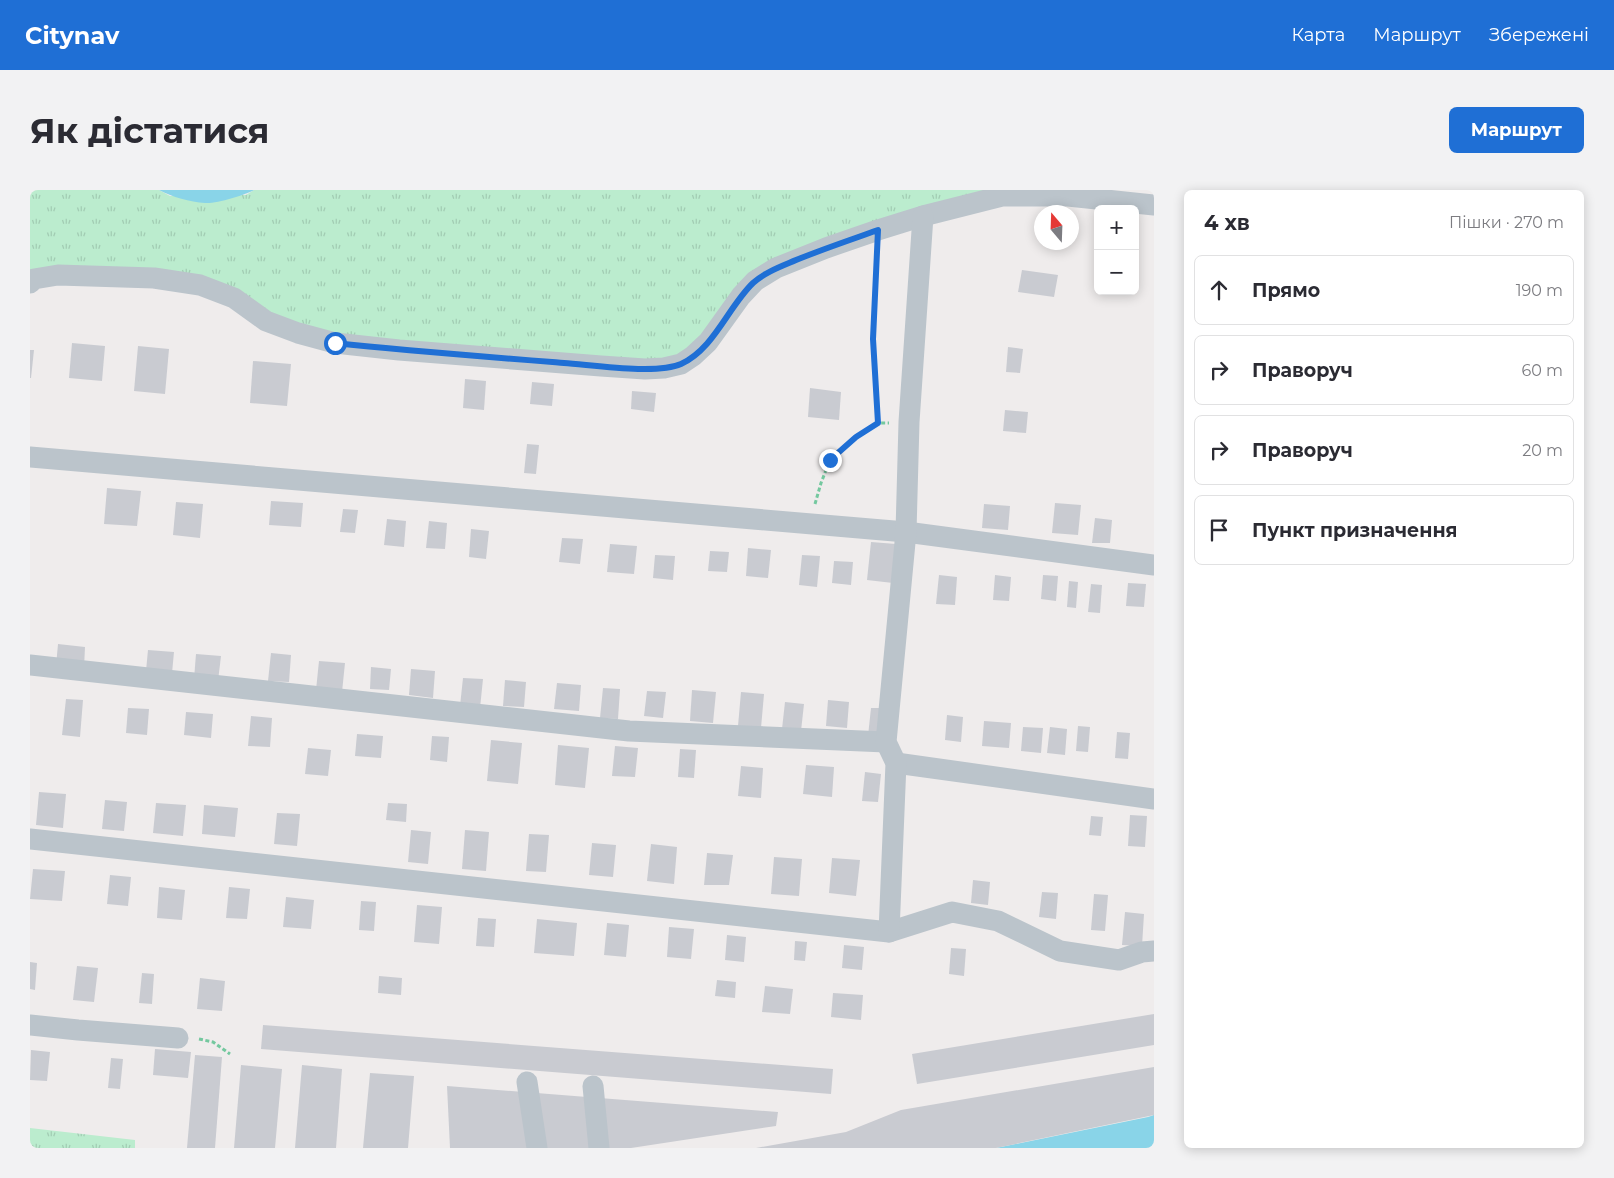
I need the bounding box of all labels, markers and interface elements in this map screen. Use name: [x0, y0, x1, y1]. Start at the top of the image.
text: Citynav: [25, 21, 119, 50]
text: Карта: [1292, 24, 1345, 46]
text: Маршрут: [1373, 24, 1461, 46]
text: Збережені: [1489, 24, 1589, 46]
button: Маршрут: [1449, 107, 1584, 153]
text: Як дістатися: [30, 109, 270, 152]
north arrow: [1034, 205, 1079, 250]
map controls: [1094, 205, 1139, 295]
button: +: [1094, 205, 1139, 250]
text: 4 хв: [1204, 210, 1250, 235]
text: Пішки · 270 m: [1449, 213, 1564, 232]
button: −: [1094, 250, 1139, 295]
icon: ahead: [1205, 276, 1233, 304]
text: Прямо: [1252, 279, 1320, 302]
text: 190 m: [1516, 281, 1563, 300]
route start: [324, 332, 347, 355]
icon: right: [1205, 356, 1233, 384]
text: Праворуч: [1252, 359, 1353, 382]
text: 60 m: [1521, 361, 1563, 380]
icon: right: [1205, 436, 1233, 464]
text: Праворуч: [1252, 439, 1353, 462]
text: 20 m: [1522, 441, 1563, 460]
route end: [819, 449, 842, 472]
icon: arrive: [1205, 516, 1233, 544]
text: Пункт призначення: [1252, 519, 1458, 542]

